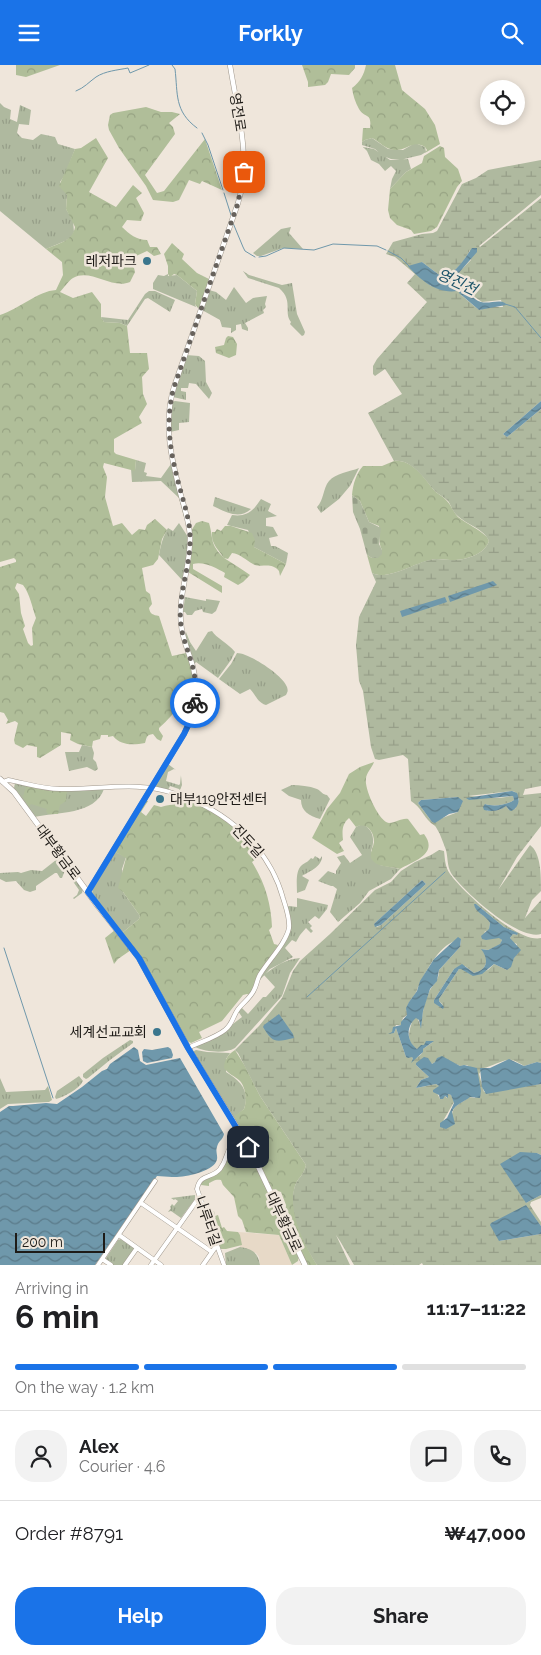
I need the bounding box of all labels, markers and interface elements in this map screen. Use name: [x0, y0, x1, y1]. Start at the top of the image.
icon: menu: [15, 19, 43, 47]
icon: search: [498, 19, 526, 47]
text: Forkly: [238, 20, 303, 46]
map controls: [480, 80, 525, 125]
button: locate: [480, 80, 525, 125]
street label: 영전로: [227, 92, 249, 132]
pin: [223, 151, 265, 193]
icon: bag: [230, 158, 258, 186]
place label: 레저파크: [85, 253, 137, 269]
marker: 레저파크: [141, 255, 153, 267]
water label: 영진천: [434, 265, 482, 300]
courier: [170, 678, 220, 728]
icon: bike: [181, 689, 209, 717]
place label: 대부119안전센터: [170, 791, 267, 807]
marker: 대부119안전센터: [154, 793, 166, 805]
street label: 대부황금로: [32, 821, 84, 883]
street label: 진두길: [229, 821, 267, 861]
place label: 세계선교교회: [70, 1024, 147, 1040]
marker: 세계선교교회: [151, 1026, 163, 1038]
pin: [227, 1126, 269, 1168]
icon: home: [234, 1133, 262, 1161]
street label: 대부황금로: [263, 1189, 305, 1255]
street label: 나루터길: [192, 1194, 224, 1248]
scale bar: [15, 1230, 105, 1253]
text: 200 m: [22, 1234, 63, 1250]
text: Arriving in: [15, 1279, 89, 1298]
text: 11:17–11:22: [427, 1297, 526, 1319]
text: 6 min: [15, 1298, 99, 1335]
text: On the way · 1.2 km: [15, 1378, 154, 1397]
button: person: [15, 1430, 67, 1482]
button: chat: [410, 1430, 462, 1482]
button: phone: [474, 1430, 526, 1482]
text: Alex: [79, 1435, 119, 1457]
text: Courier · 4.6: [79, 1457, 165, 1476]
text: Order #8791: [15, 1522, 123, 1544]
text: ₩47,000: [444, 1522, 526, 1544]
button: Help: [15, 1587, 266, 1645]
button: Share: [276, 1587, 526, 1645]

